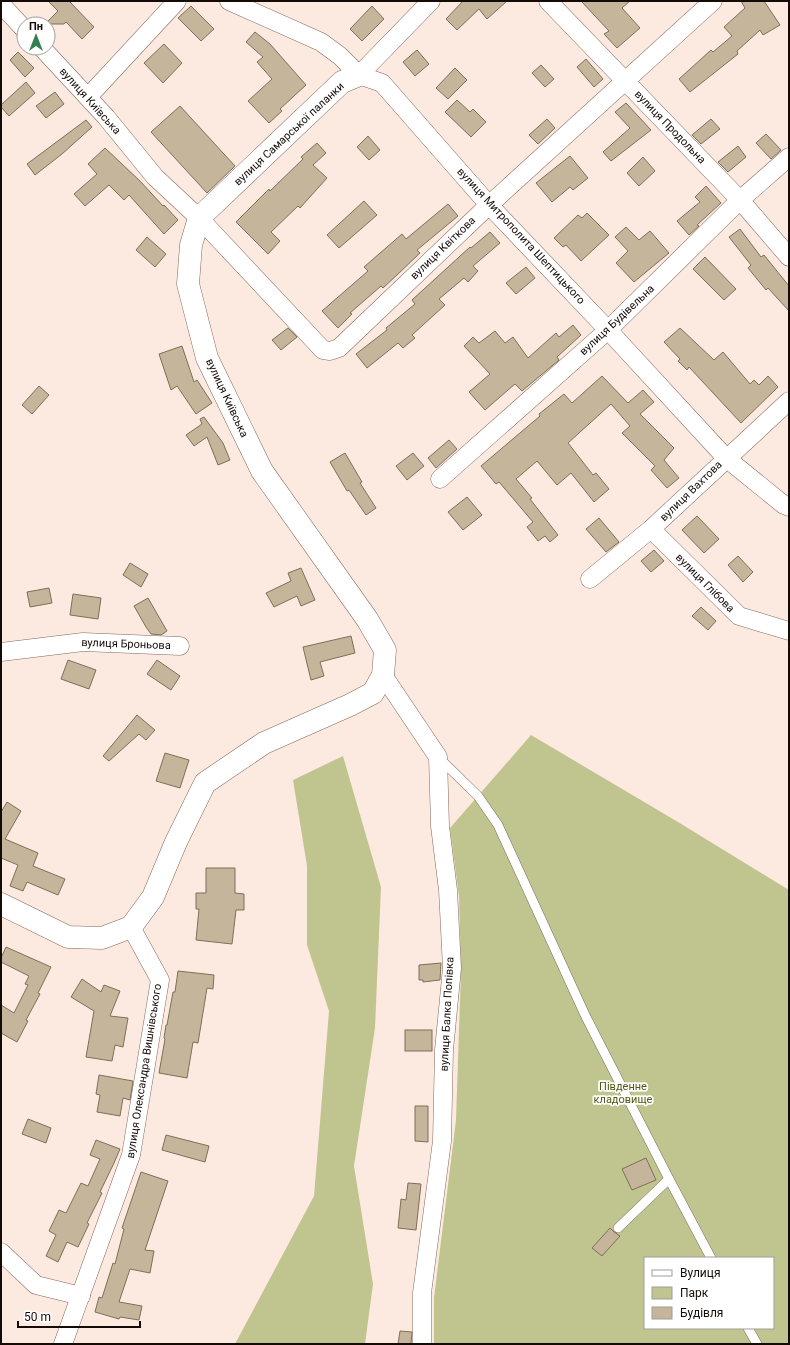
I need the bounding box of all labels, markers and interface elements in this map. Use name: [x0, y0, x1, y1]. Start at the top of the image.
north arrow: [16, 16, 56, 56]
text: Пн: [29, 20, 43, 33]
street label: вулиця Київська: [57, 65, 123, 137]
street label: вулиця Самарської паланки: [231, 80, 347, 188]
street label: вулиця Продольна: [632, 88, 708, 166]
street label: вулиця Митрополита Шептицького: [454, 165, 588, 307]
street label: вулиця Квіткова: [408, 214, 478, 282]
street label: вулиця Будівельна: [577, 282, 657, 358]
street label: вулиця Київська: [203, 357, 251, 439]
street label: вулиця Вахтова: [657, 458, 725, 524]
street label: вулиця Глібова: [673, 551, 737, 615]
street label: вулиця Броньова: [81, 636, 171, 652]
street label: вулиця Балка Попівка: [438, 956, 456, 1072]
street label: вулиця Олександра Вишнівського: [124, 983, 164, 1159]
park label: Південне кладовище: [594, 1080, 653, 1106]
legend: [644, 1257, 774, 1329]
text: Вулиця: [680, 1266, 721, 1280]
text: Парк: [680, 1286, 709, 1300]
scale bar: [18, 1303, 140, 1329]
text: Будівля: [680, 1306, 723, 1320]
text: 50 m: [24, 1310, 51, 1324]

